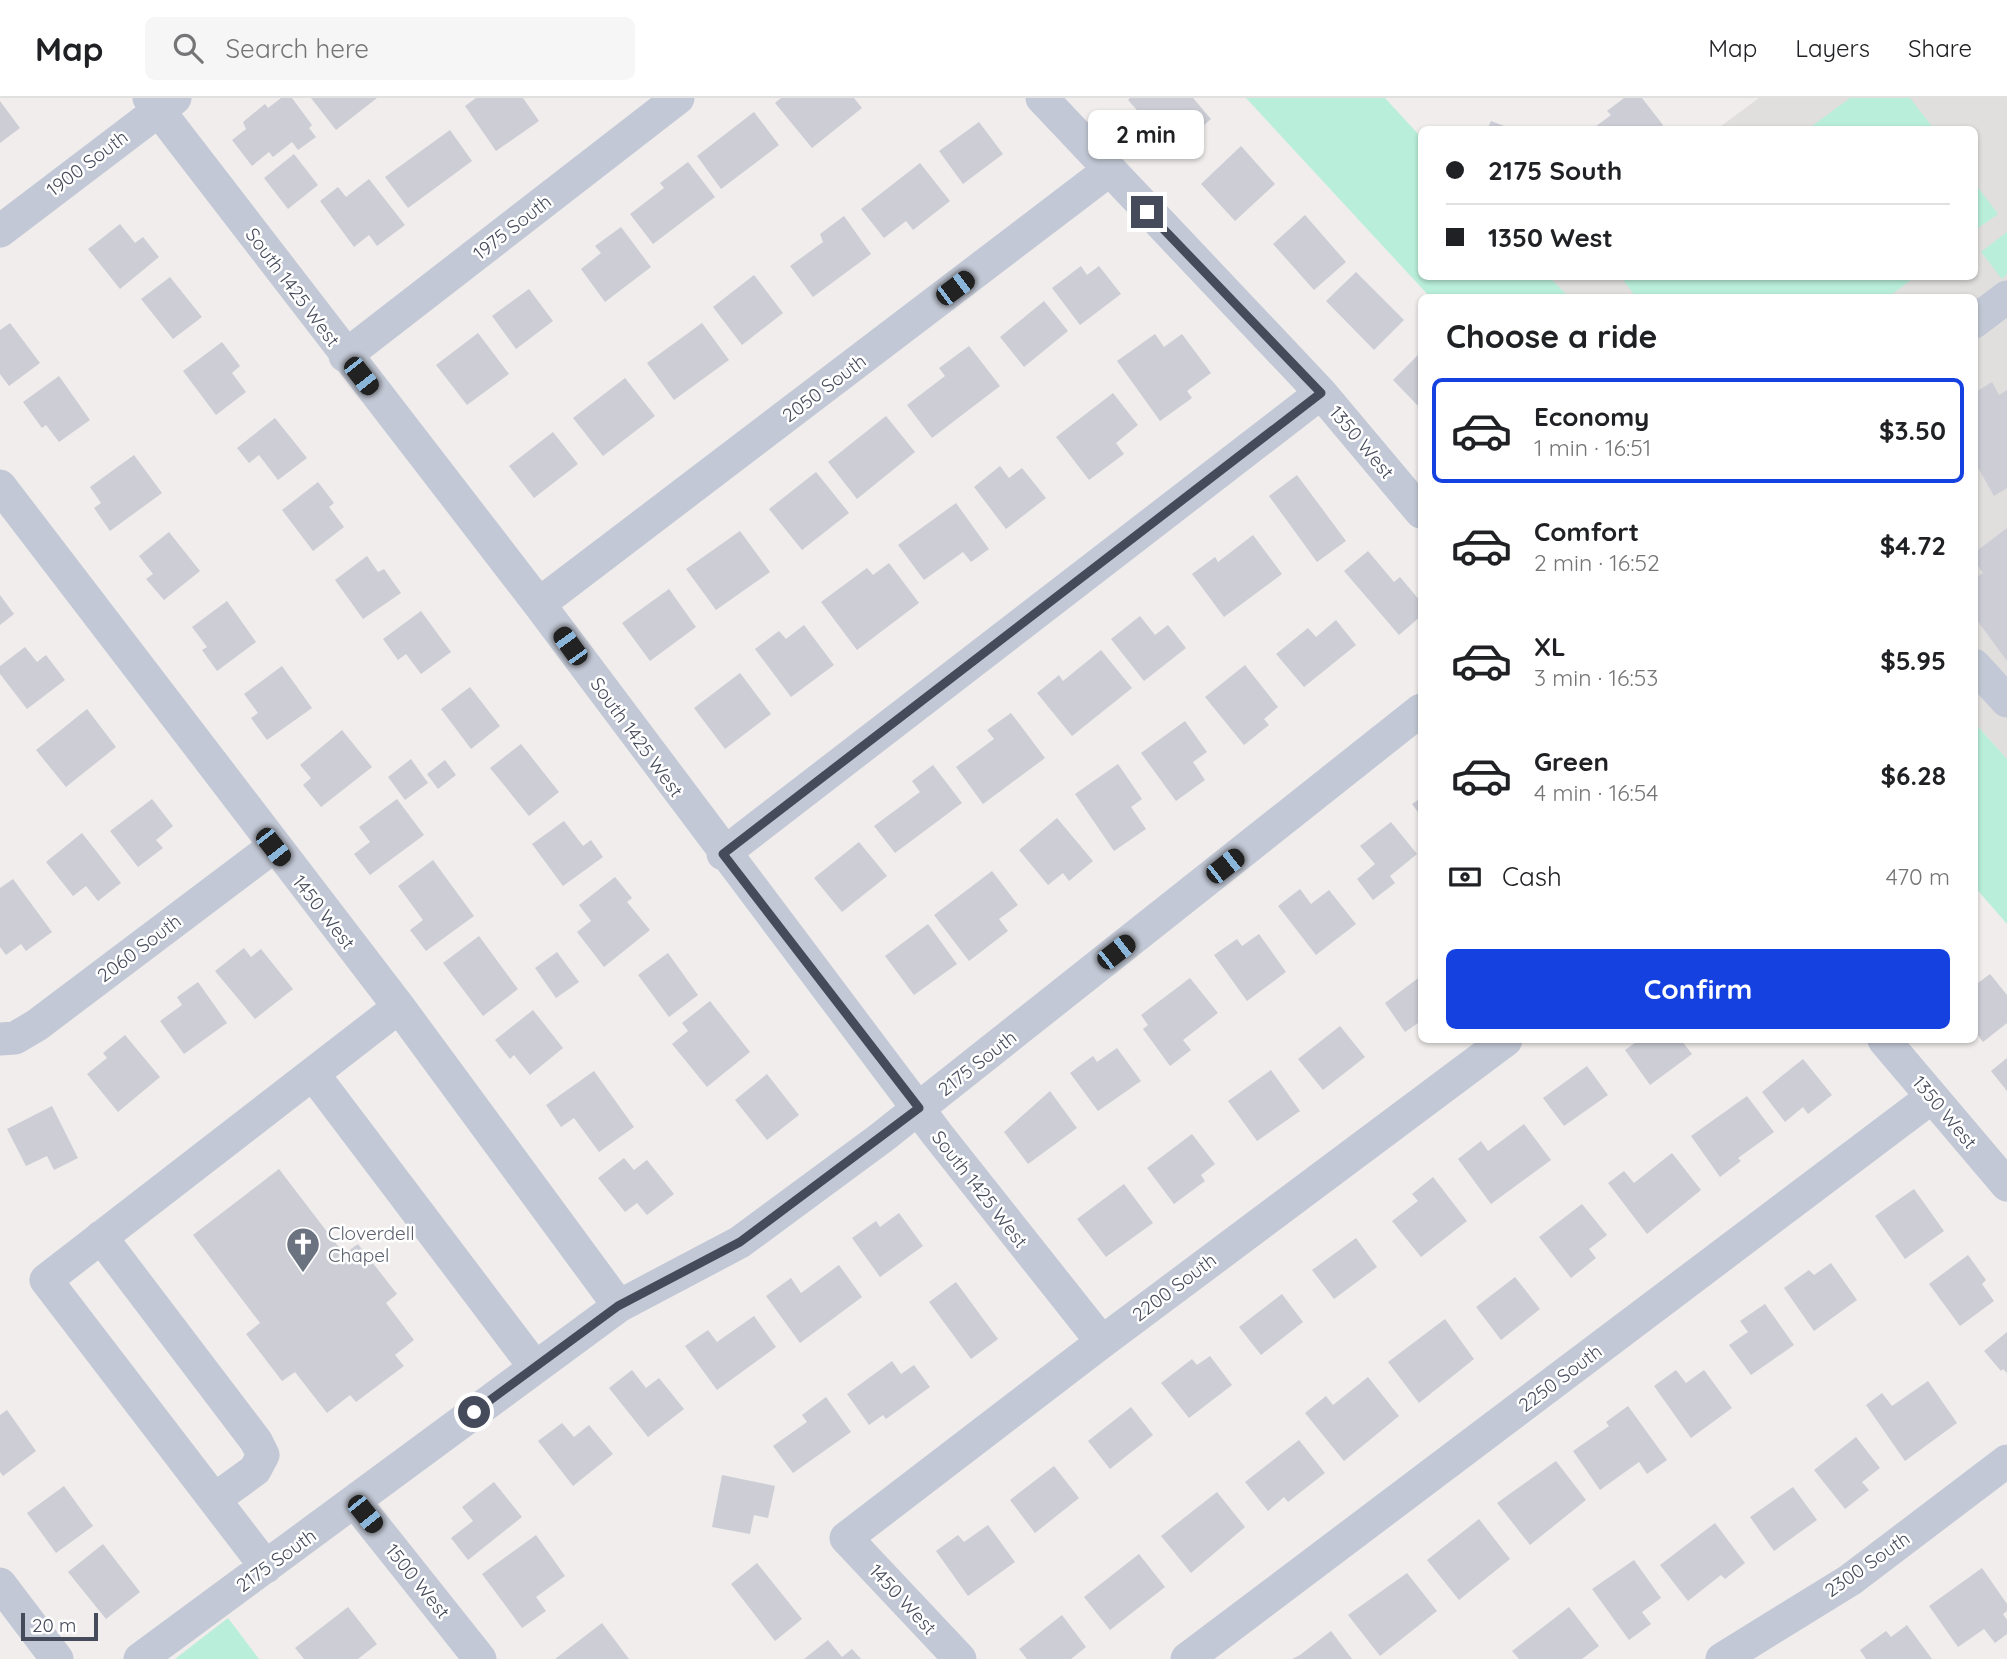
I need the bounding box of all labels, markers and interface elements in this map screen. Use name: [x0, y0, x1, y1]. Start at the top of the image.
search box: [145, 17, 635, 80]
text: Map: [35, 28, 103, 69]
icon: search: [169, 29, 207, 67]
text: Search here: [225, 32, 369, 65]
text: Map: [1708, 33, 1757, 63]
text: Layers: [1795, 33, 1870, 63]
text: Share: [1908, 33, 1972, 63]
callout: 2 min: [1089, 110, 1205, 159]
text: 2 min: [1116, 120, 1176, 149]
street label: 1900 South: [42, 125, 132, 201]
text: 2175 South: [1488, 154, 1622, 187]
street label: 1975 South: [468, 189, 556, 265]
route end: [1131, 196, 1163, 228]
text: 1350 West: [1488, 221, 1613, 254]
street label: South 1425 West: [241, 223, 345, 351]
car: [932, 267, 979, 309]
text: Choose a ride: [1446, 316, 1658, 356]
street label: 2050 South: [777, 349, 871, 427]
car: [340, 353, 383, 399]
icon: car: [1450, 399, 1513, 462]
text: Economy: [1534, 400, 1649, 433]
street label: 1350 West: [1325, 401, 1399, 483]
text: $3.50: [1879, 414, 1946, 447]
text: 1 min · 16:51: [1534, 433, 1651, 462]
icon: car: [1450, 514, 1513, 577]
text: Comfort: [1534, 515, 1639, 548]
text: $4.72: [1880, 529, 1946, 562]
text: 2 min · 16:52: [1534, 548, 1660, 577]
car: [550, 623, 591, 669]
icon: car: [1450, 629, 1513, 692]
text: XL: [1534, 630, 1566, 663]
text: $5.95: [1880, 644, 1946, 677]
text: 3 min · 16:53: [1534, 663, 1658, 692]
street label: South 1425 West: [585, 672, 689, 802]
icon: car: [1450, 744, 1513, 807]
text: Green: [1534, 745, 1609, 778]
text: $6.28: [1881, 759, 1946, 792]
text: 4 min · 16:54: [1534, 778, 1658, 807]
car: [252, 824, 295, 870]
car: [1202, 845, 1249, 887]
icon: cash: [1446, 858, 1484, 896]
text: Cash: [1502, 860, 1562, 893]
text: 470 m: [1886, 862, 1950, 891]
street label: 1450 West: [287, 870, 361, 954]
street label: 2060 South: [92, 909, 186, 987]
car: [1093, 931, 1140, 973]
button: Confirm: [1446, 949, 1950, 1029]
street label: 2175 South: [933, 1025, 1021, 1101]
street label: 1350 West: [1908, 1071, 1982, 1153]
street label: South 1425 West: [927, 1126, 1033, 1252]
place label: Cloverdell Chapel: [328, 1221, 415, 1267]
church icon: Cloverdell Chapel: [284, 1225, 322, 1274]
street label: 2200 South: [1127, 1248, 1221, 1326]
street label: 2250 South: [1514, 1339, 1606, 1417]
route start: [458, 1396, 490, 1428]
car: [344, 1491, 387, 1537]
street label: 2175 South: [231, 1523, 321, 1597]
street label: 2300 South: [1820, 1526, 1914, 1602]
street label: 1500 West: [381, 1539, 455, 1623]
street label: 1450 West: [864, 1559, 942, 1639]
scale bar: [21, 1610, 98, 1642]
text: 20 m: [32, 1613, 76, 1637]

